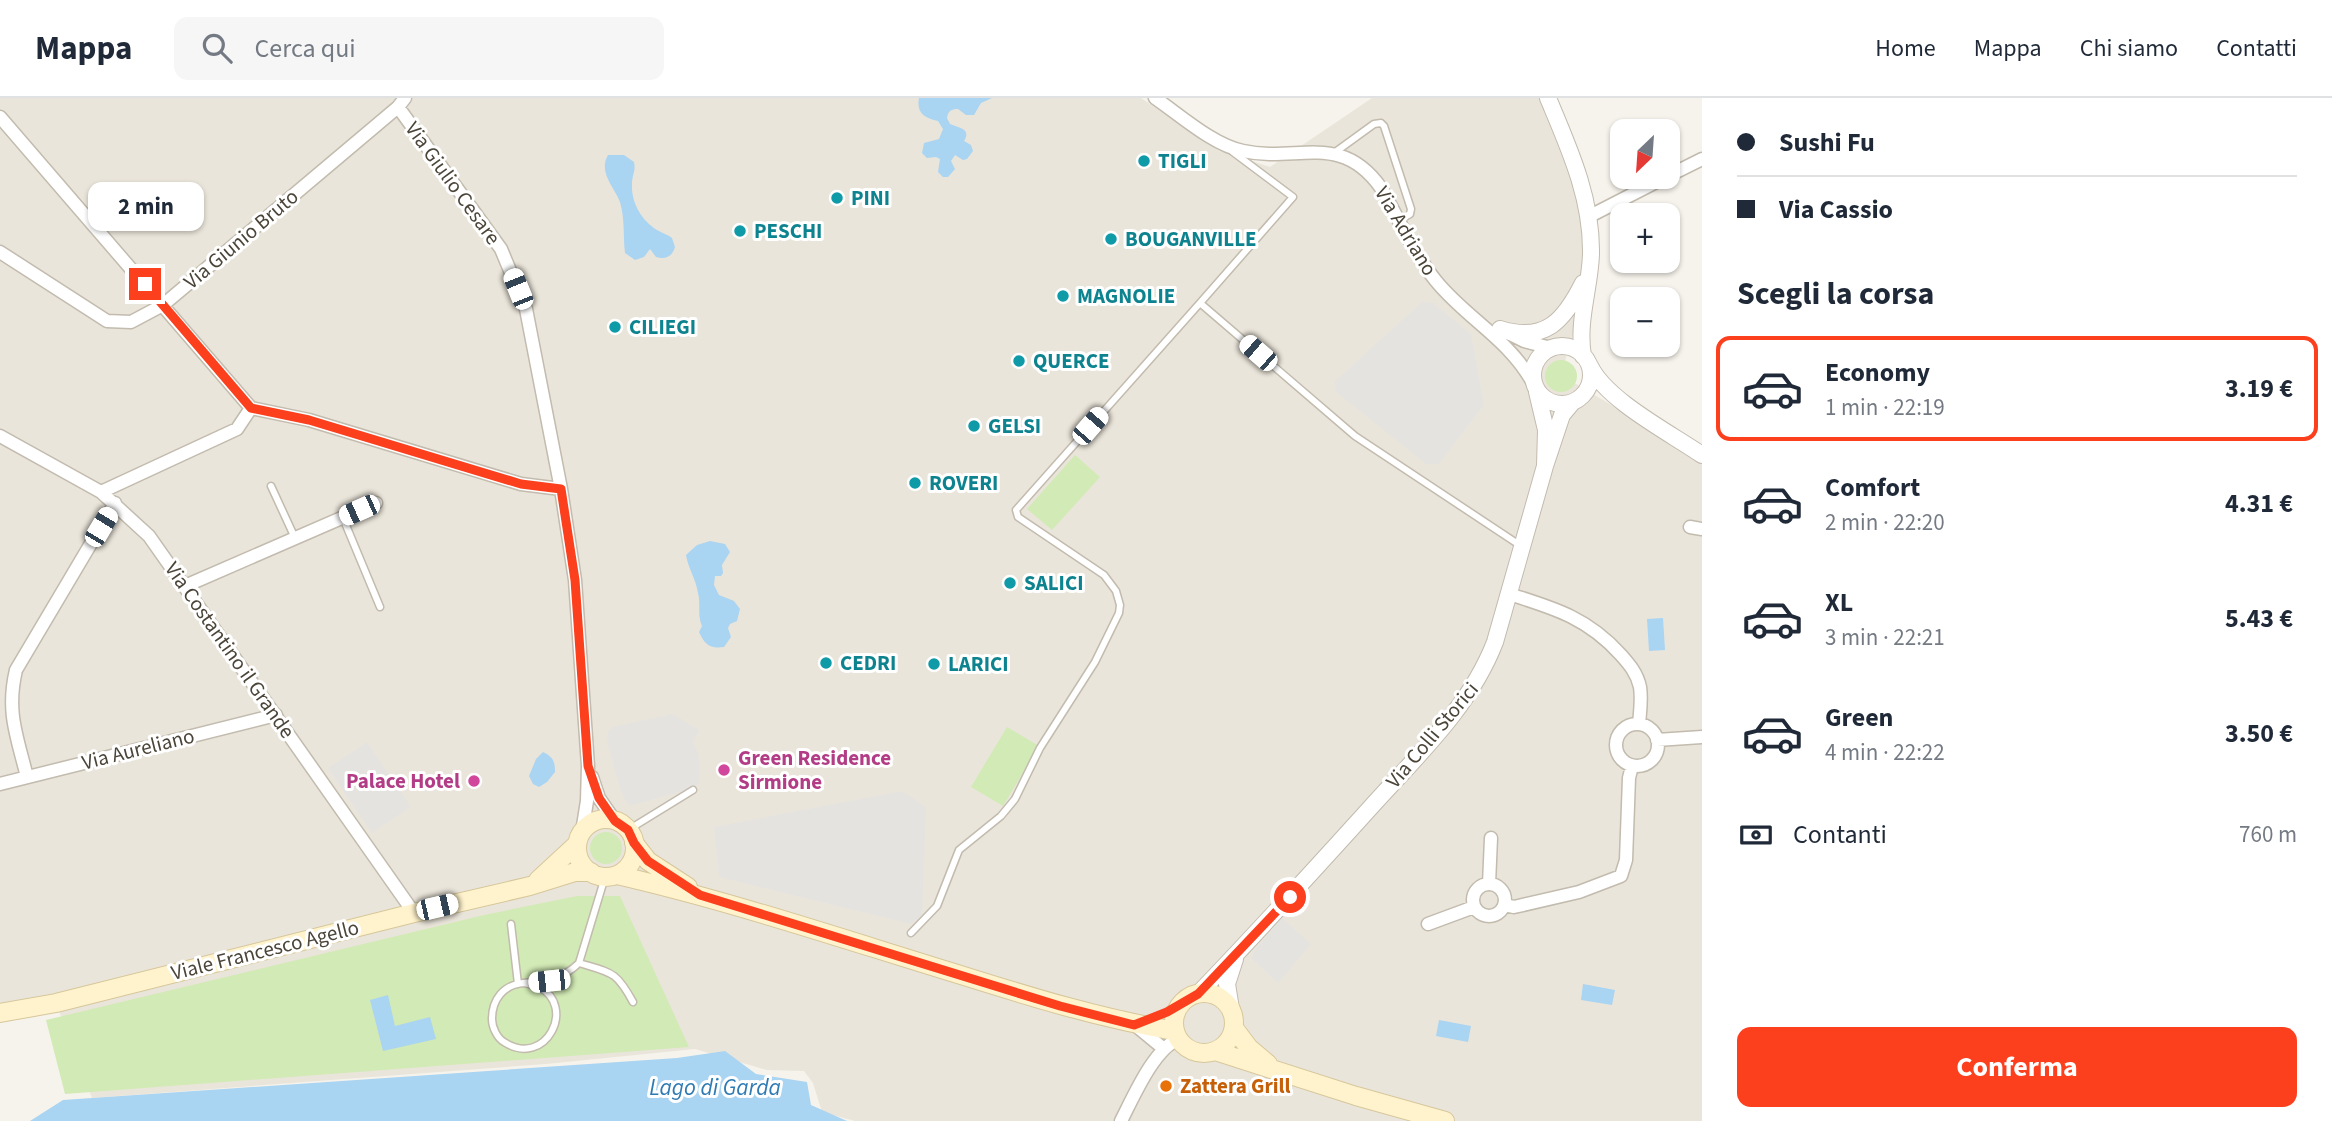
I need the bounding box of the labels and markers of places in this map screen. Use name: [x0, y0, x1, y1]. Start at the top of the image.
place label: TIGLI: [1158, 146, 1207, 176]
marker: TIGLI: [1136, 153, 1152, 169]
place label: PINI: [851, 183, 890, 213]
marker: PINI: [829, 190, 845, 206]
place label: PESCHI: [754, 216, 822, 246]
marker: PESCHI: [732, 223, 748, 239]
place label: BOUGANVILLE: [1125, 224, 1257, 254]
marker: BOUGANVILLE: [1103, 231, 1119, 247]
place label: MAGNOLIE: [1077, 281, 1175, 311]
marker: MAGNOLIE: [1055, 288, 1071, 304]
place label: CILIEGI: [629, 312, 696, 342]
marker: CILIEGI: [607, 319, 623, 335]
place label: QUERCE: [1033, 346, 1109, 376]
marker: QUERCE: [1011, 353, 1027, 369]
place label: GELSI: [988, 411, 1041, 441]
marker: GELSI: [966, 418, 982, 434]
place label: ROVERI: [929, 468, 998, 498]
marker: ROVERI: [907, 475, 923, 491]
place label: SALICI: [1024, 568, 1083, 598]
marker: SALICI: [1002, 575, 1018, 591]
place label: CEDRI: [840, 648, 896, 678]
place label: LARICI: [948, 649, 1009, 679]
marker: CEDRI: [818, 655, 834, 671]
marker: LARICI: [926, 656, 942, 672]
place label: Green Residence Sirmione: [738, 743, 891, 797]
marker: Green Residence Sirmione: [716, 762, 732, 778]
place label: Palace Hotel: [346, 766, 460, 796]
marker: Palace Hotel: [466, 773, 482, 789]
place label: Zattera Grill: [1180, 1071, 1291, 1101]
marker: Zattera Grill: [1158, 1078, 1174, 1094]

